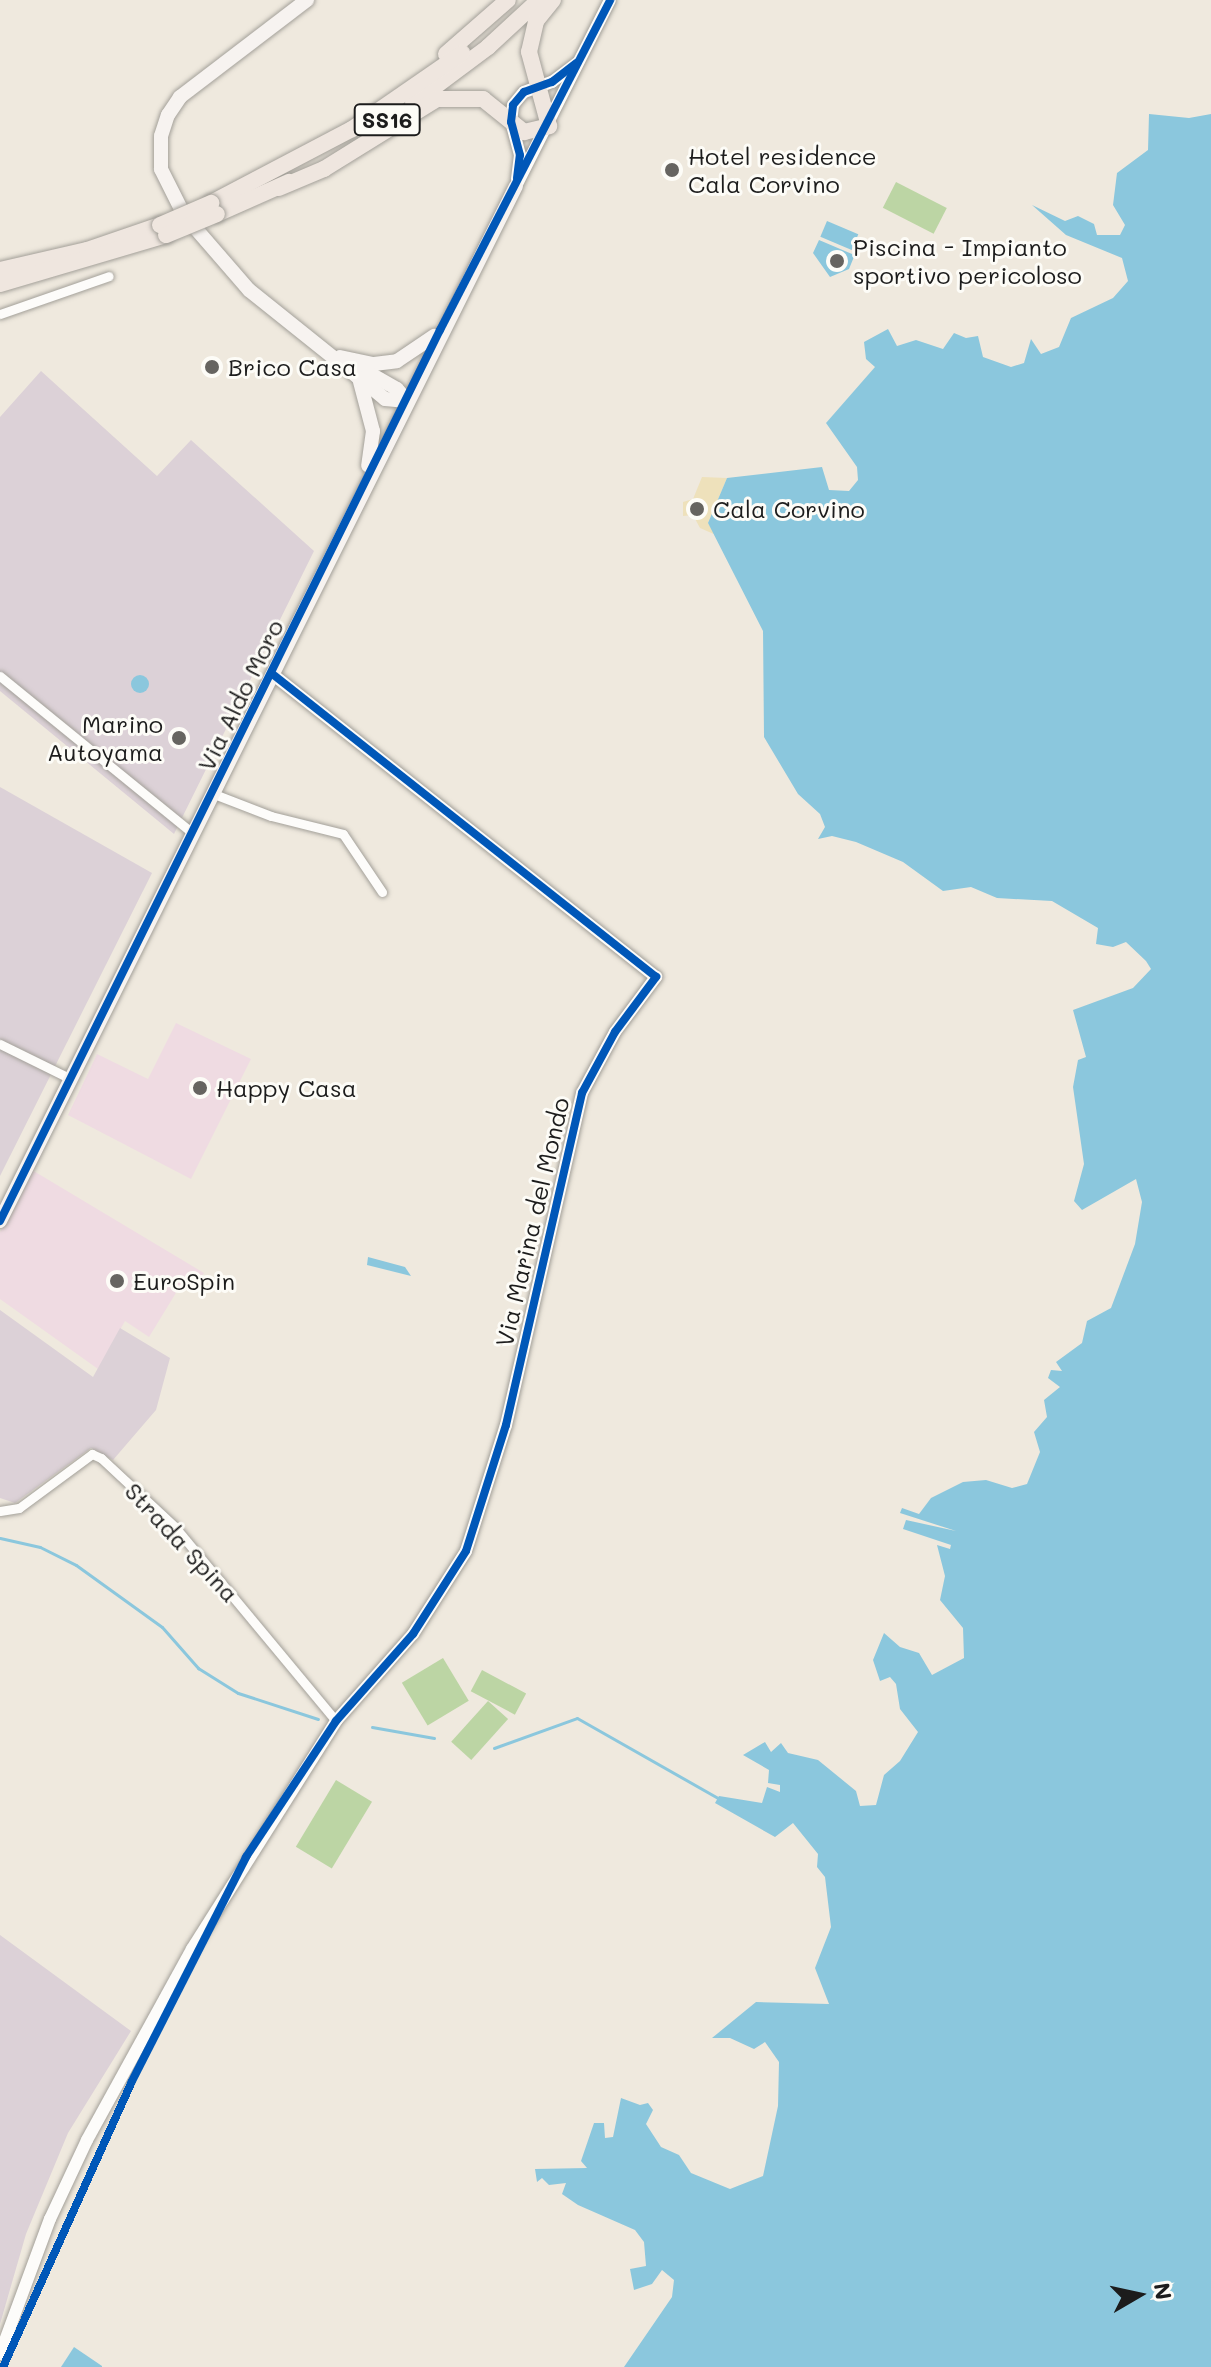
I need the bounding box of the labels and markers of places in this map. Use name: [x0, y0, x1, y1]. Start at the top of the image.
place label: Hotel residence Cala Corvino: [688, 142, 877, 198]
marker: Hotel residence Cala Corvino: [663, 161, 681, 179]
place label: Piscina - Impianto sportivo pericoloso: [853, 233, 1082, 289]
marker: Piscina - Impianto sportivo pericoloso: [828, 252, 846, 270]
place label: Brico Casa: [228, 353, 357, 381]
marker: Brico Casa: [203, 358, 221, 376]
place label: Cala Corvino: [713, 495, 865, 523]
marker: Cala Corvino: [688, 500, 706, 518]
place label: Marino Autoyama: [47, 710, 163, 766]
marker: Marino Autoyama: [170, 729, 188, 747]
place label: Happy Casa: [216, 1074, 357, 1102]
marker: Happy Casa: [191, 1079, 209, 1097]
place label: EuroSpin: [133, 1267, 235, 1295]
marker: EuroSpin: [108, 1272, 126, 1290]

